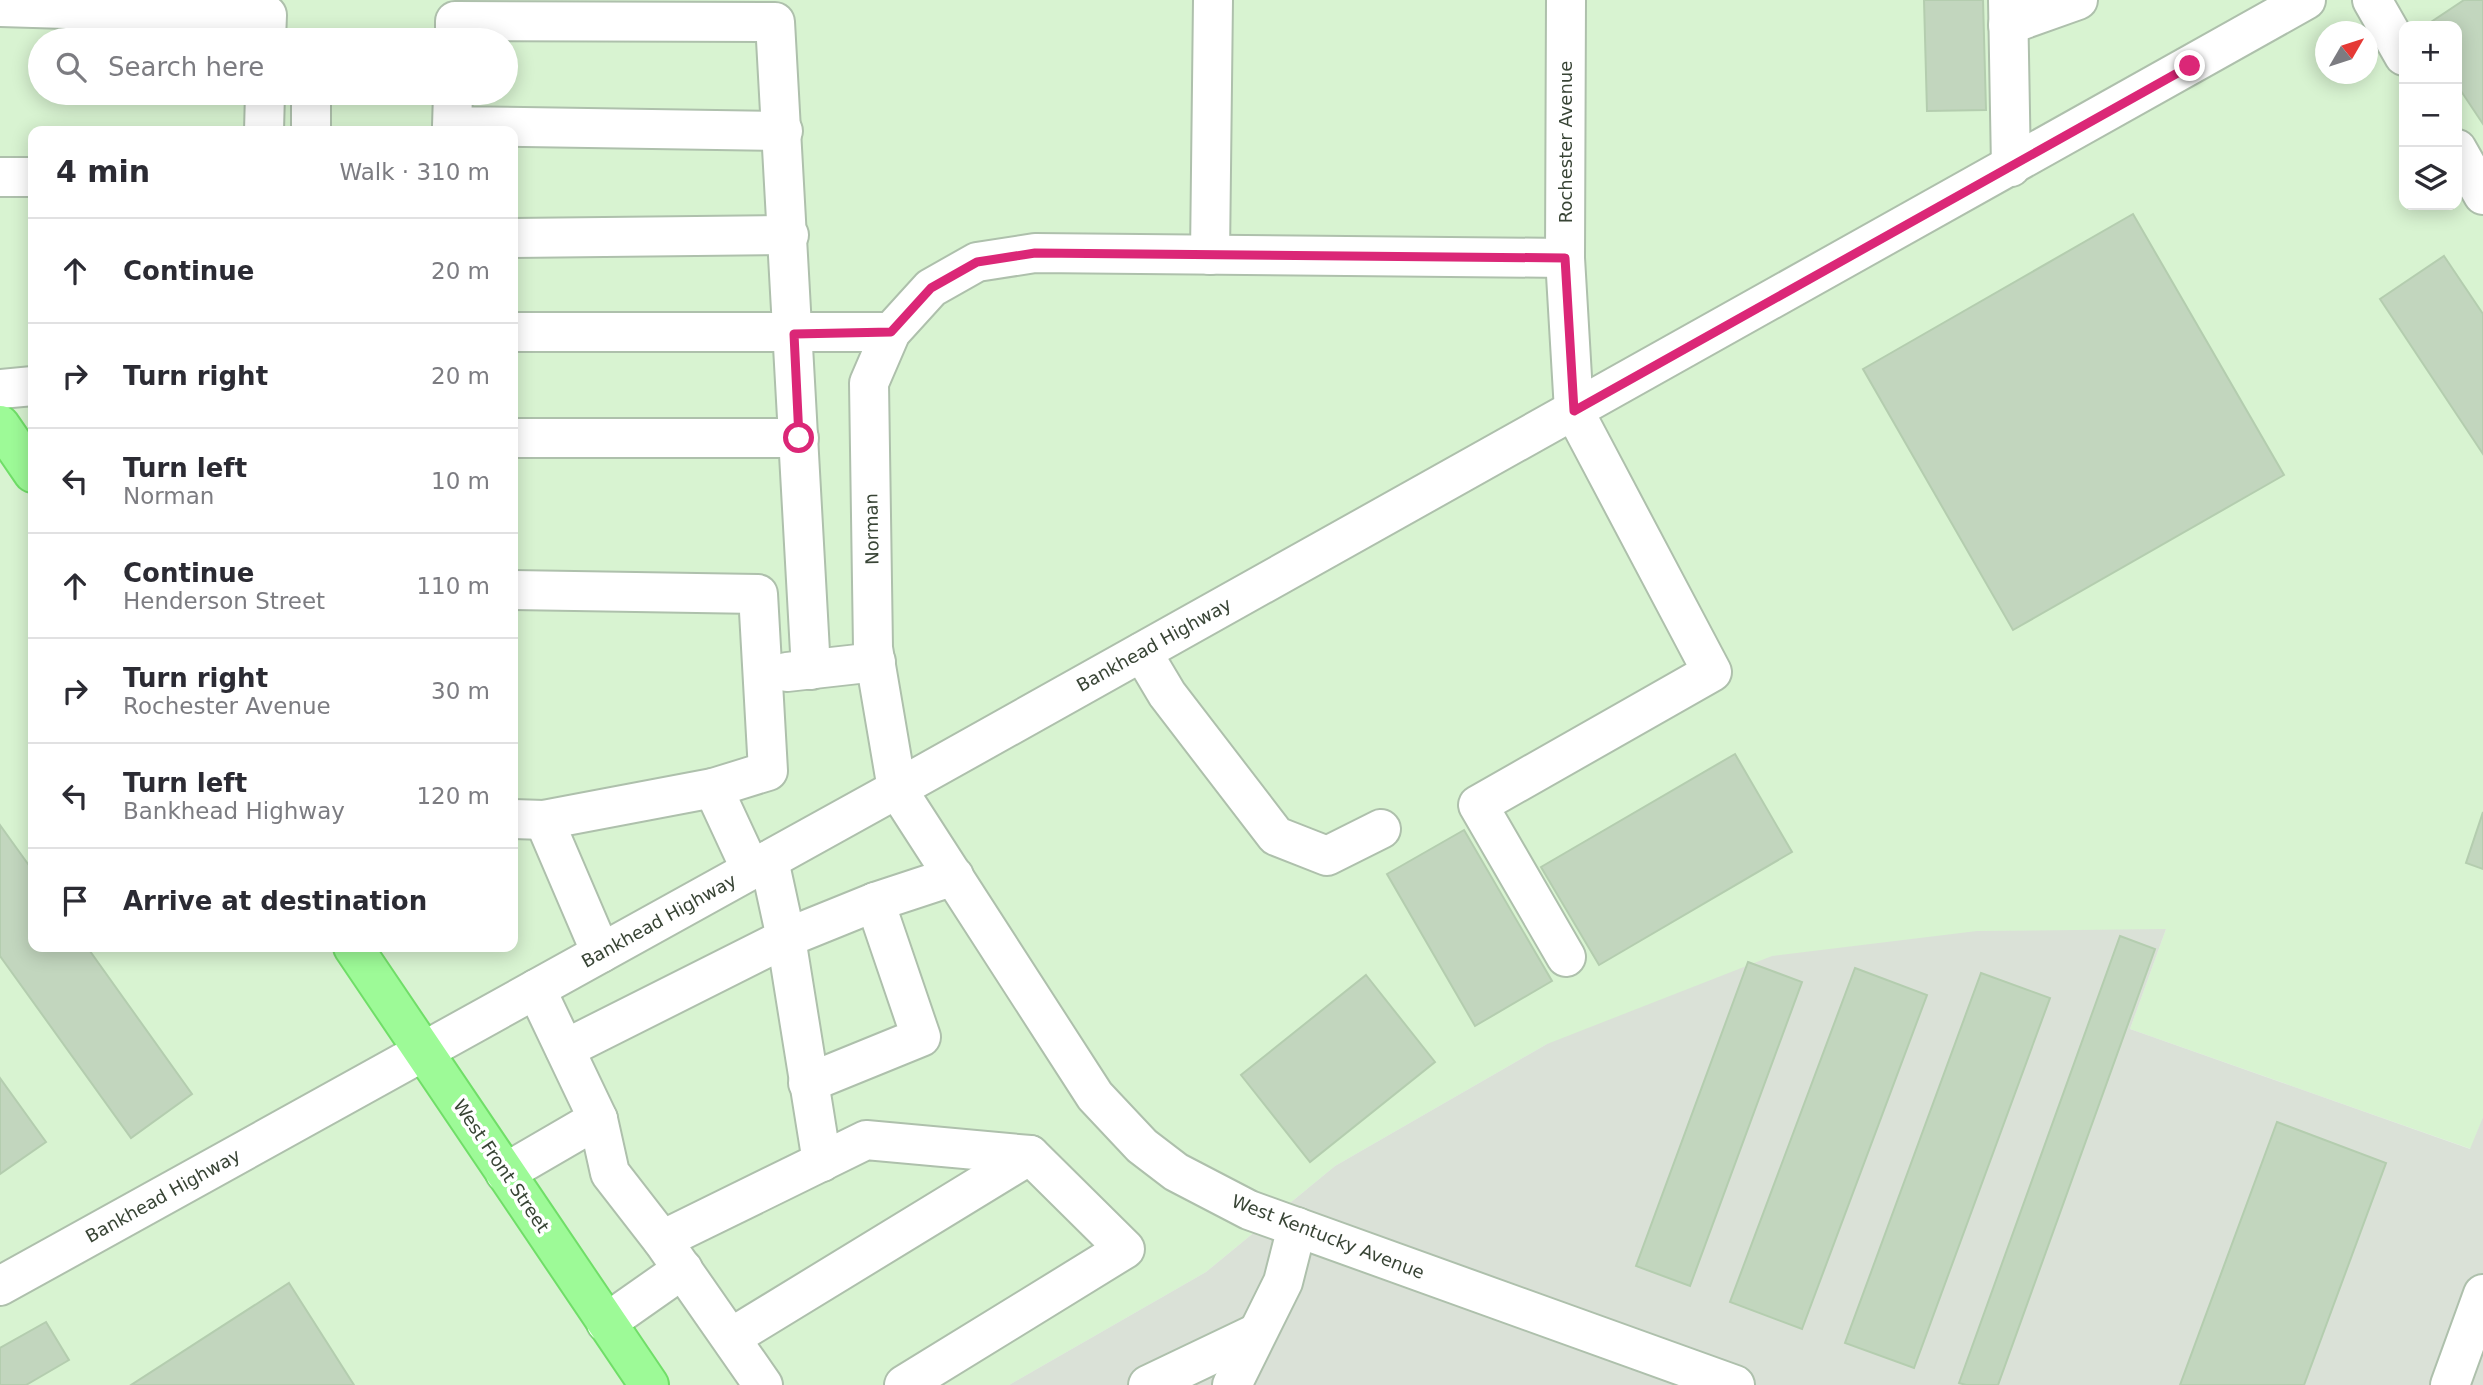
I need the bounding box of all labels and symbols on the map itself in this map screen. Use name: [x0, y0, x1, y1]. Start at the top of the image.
north arrow: [2315, 21, 2378, 84]
route end: [2174, 50, 2205, 81]
street label: Rochester Avenue: [1555, 61, 1576, 223]
route start: [783, 422, 814, 453]
street label: Norman: [860, 493, 883, 565]
street label: Bankhead Highway: [1073, 593, 1235, 696]
street label: Bankhead Highway: [578, 869, 740, 972]
street label: West Front Street: [449, 1095, 554, 1236]
street label: Bankhead Highway: [82, 1144, 244, 1247]
street label: West Kentucky Avenue: [1229, 1190, 1428, 1283]

